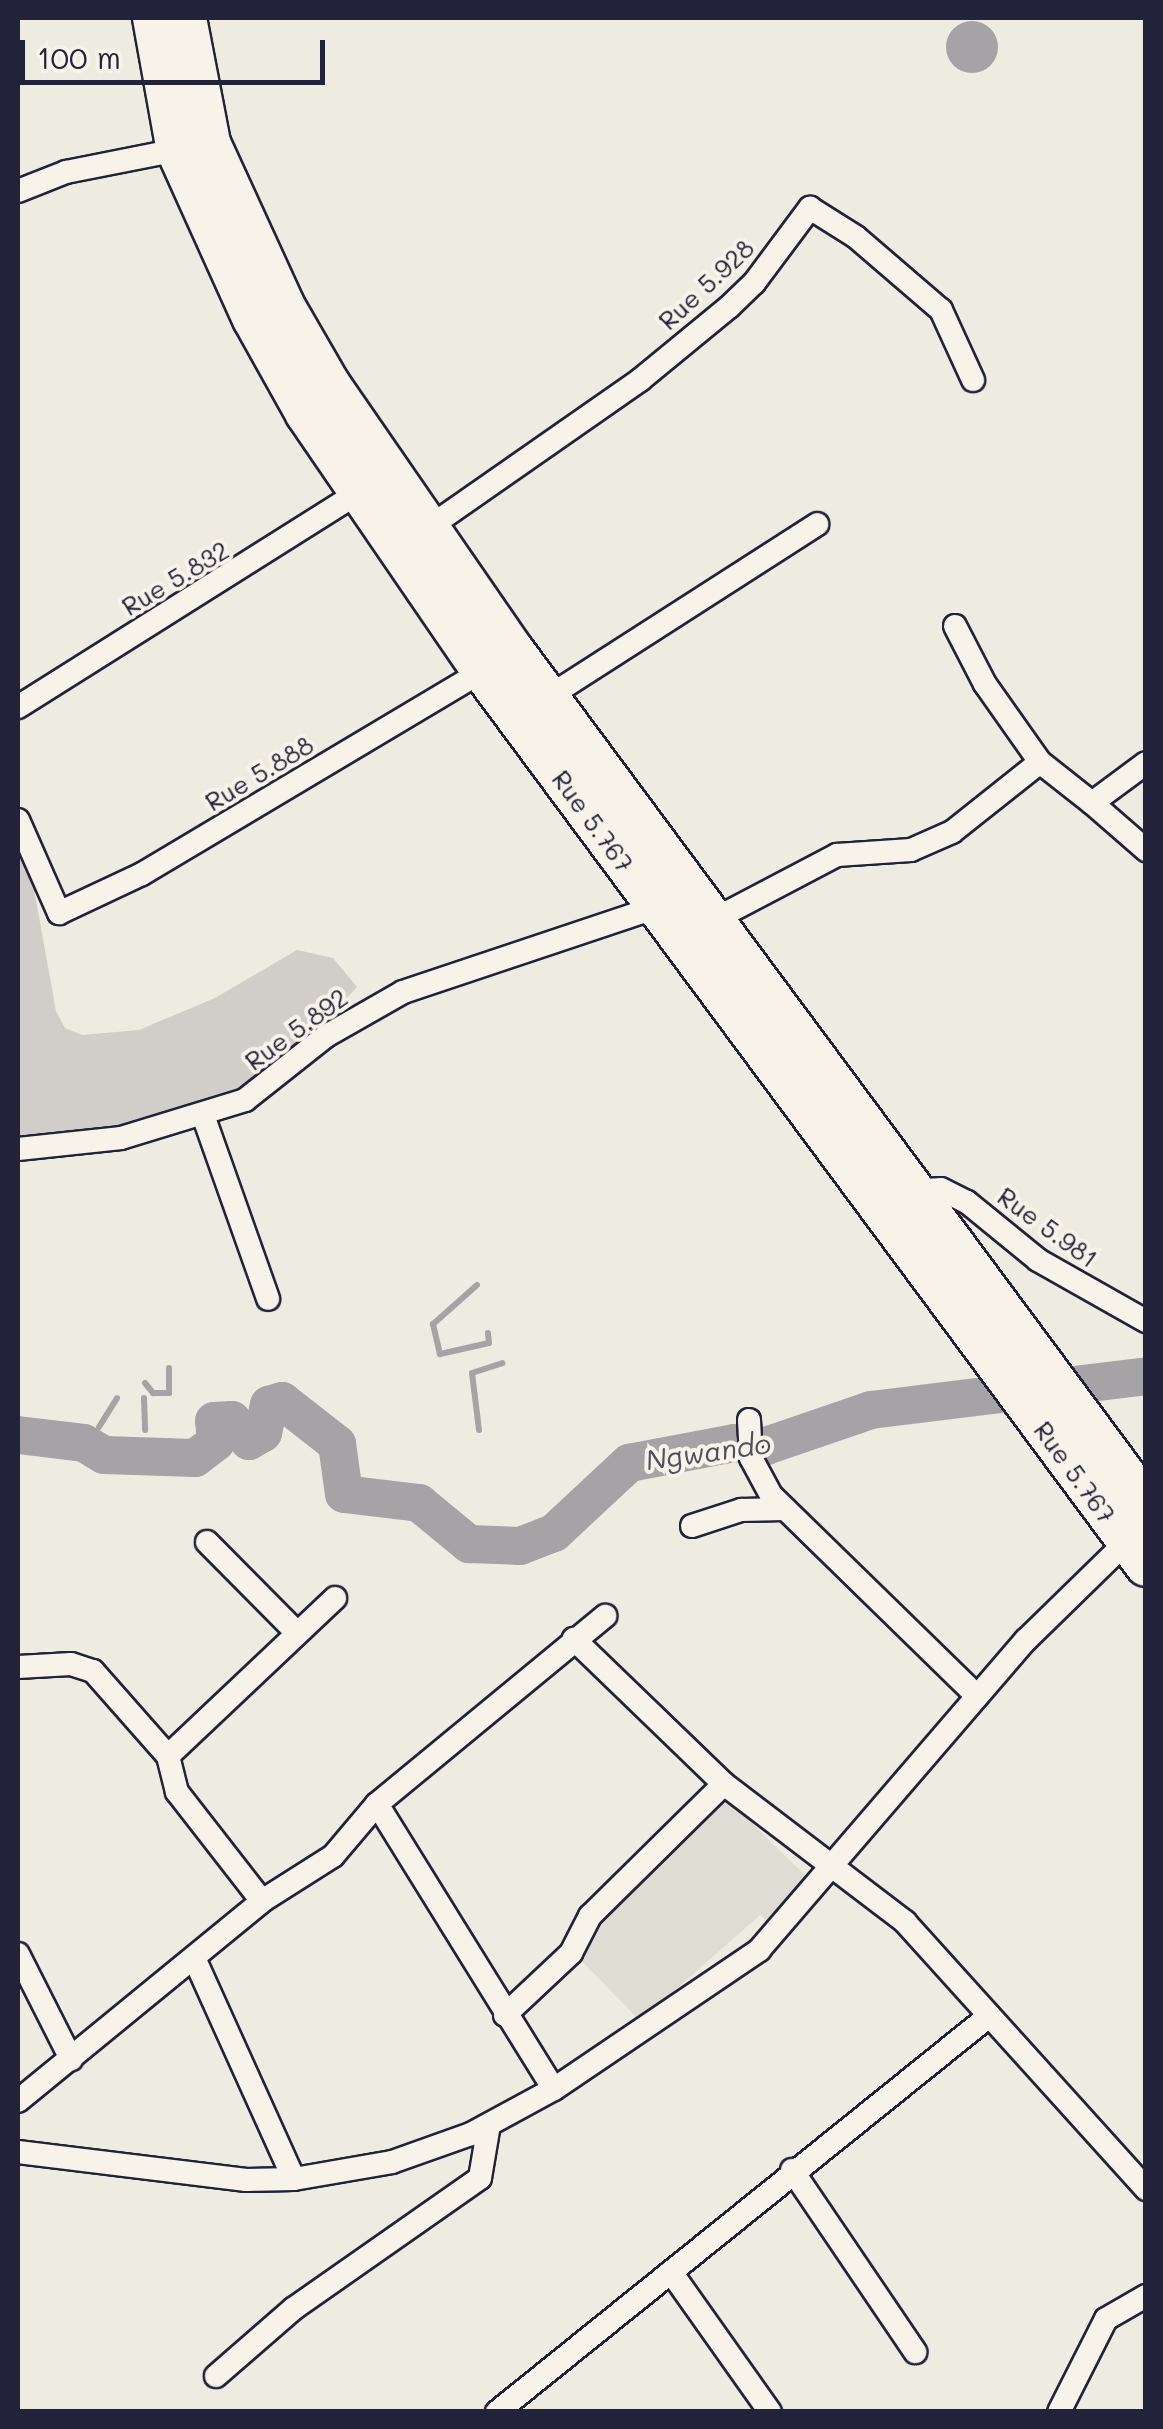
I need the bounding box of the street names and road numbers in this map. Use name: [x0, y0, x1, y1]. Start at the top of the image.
street label: Rue 5.928: [652, 232, 760, 336]
street label: Rue 5.832: [116, 535, 234, 621]
street label: Rue 5.888: [200, 729, 318, 817]
street label: Rue 5.767: [546, 764, 640, 878]
street label: Rue 5.892: [239, 982, 353, 1076]
street label: Rue 5.981: [992, 1181, 1104, 1273]
street label: Rue 5.767: [1028, 1415, 1122, 1529]

